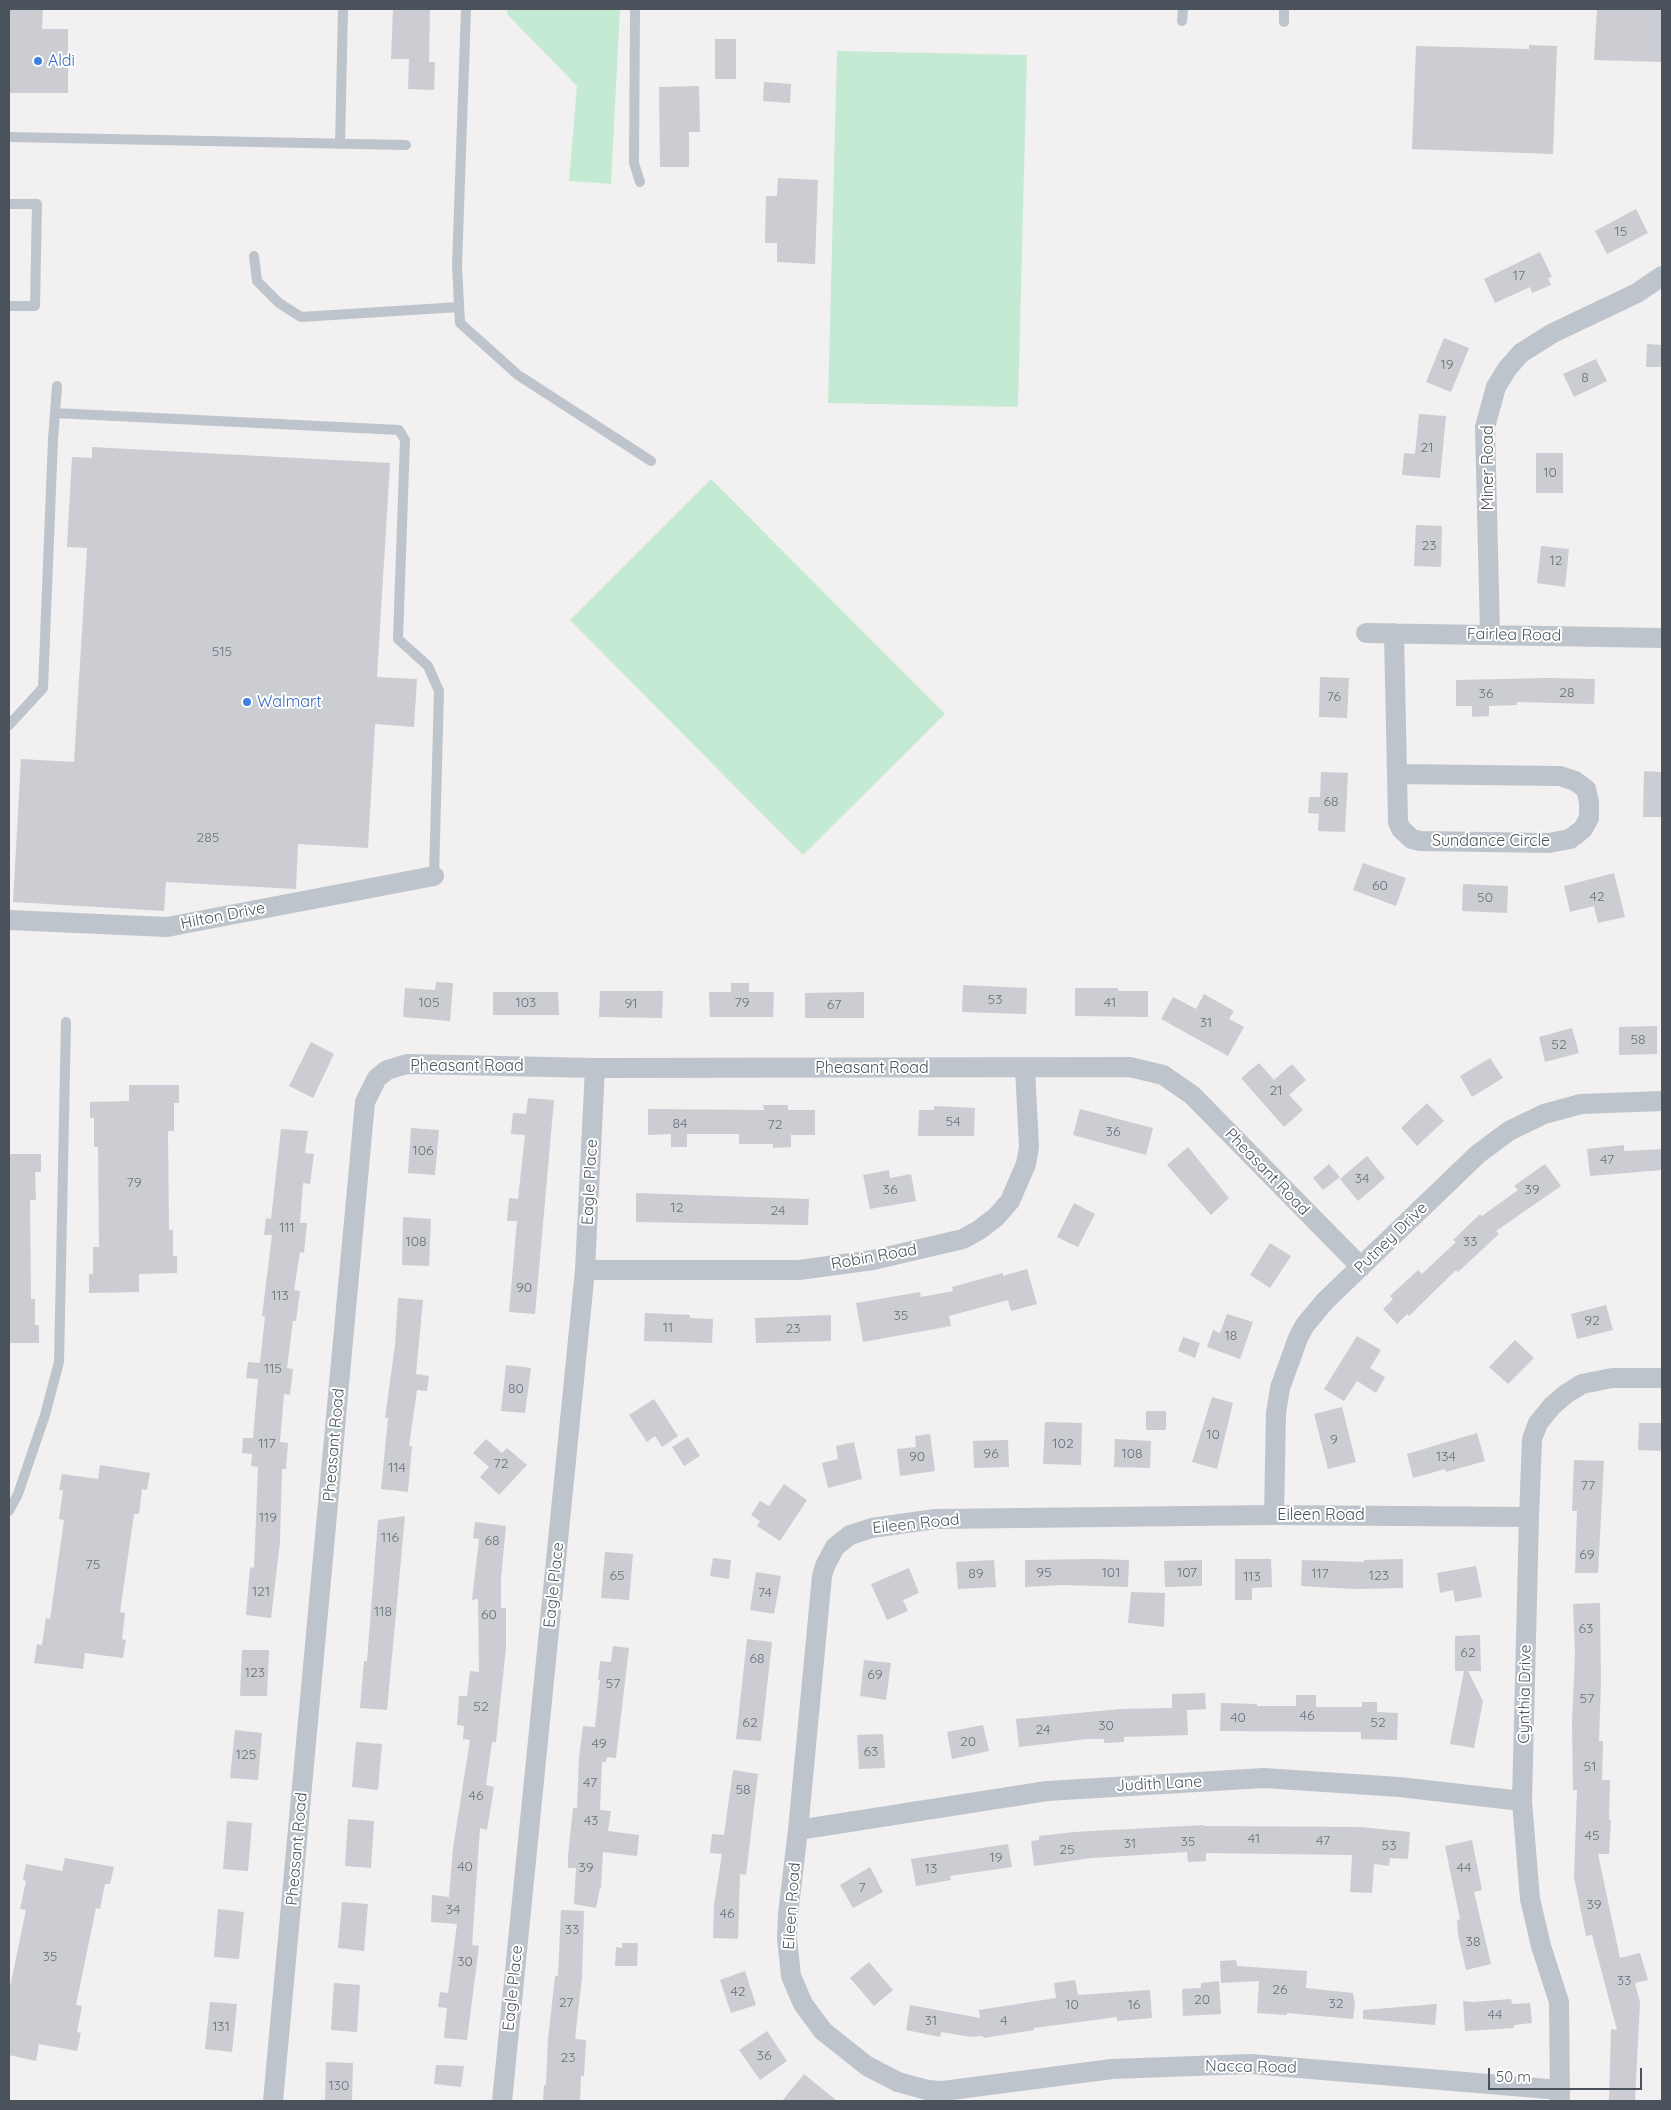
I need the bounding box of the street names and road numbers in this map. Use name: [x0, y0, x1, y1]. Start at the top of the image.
street label: Miner Road: [1478, 425, 1498, 511]
street label: Fairlea Road: [1467, 625, 1561, 645]
street label: Sundance Circle: [1432, 831, 1550, 851]
street label: Hilton Drive: [179, 898, 267, 934]
street label: Pheasant Road: [410, 1056, 524, 1076]
street label: Pheasant Road: [815, 1058, 929, 1078]
street label: Pheasant Road: [1221, 1125, 1313, 1219]
street label: Eagle Place: [578, 1139, 602, 1225]
street label: Putney Drive: [1350, 1198, 1432, 1278]
street label: Robin Road: [830, 1240, 918, 1274]
street label: Pheasant Road: [319, 1388, 349, 1502]
street label: Eileen Road: [1277, 1505, 1365, 1525]
street label: Eileen Road: [872, 1510, 960, 1538]
street label: Eagle Place: [540, 1541, 568, 1629]
street label: Cynthia Drive: [1515, 1644, 1535, 1744]
street label: Judith Lane: [1115, 1772, 1203, 1796]
street label: Pheasant Road: [282, 1792, 312, 1906]
street label: Eileen Road: [779, 1862, 805, 1950]
street label: Eagle Place: [499, 1944, 527, 2032]
street label: Nacca Road: [1205, 2057, 1297, 2077]

